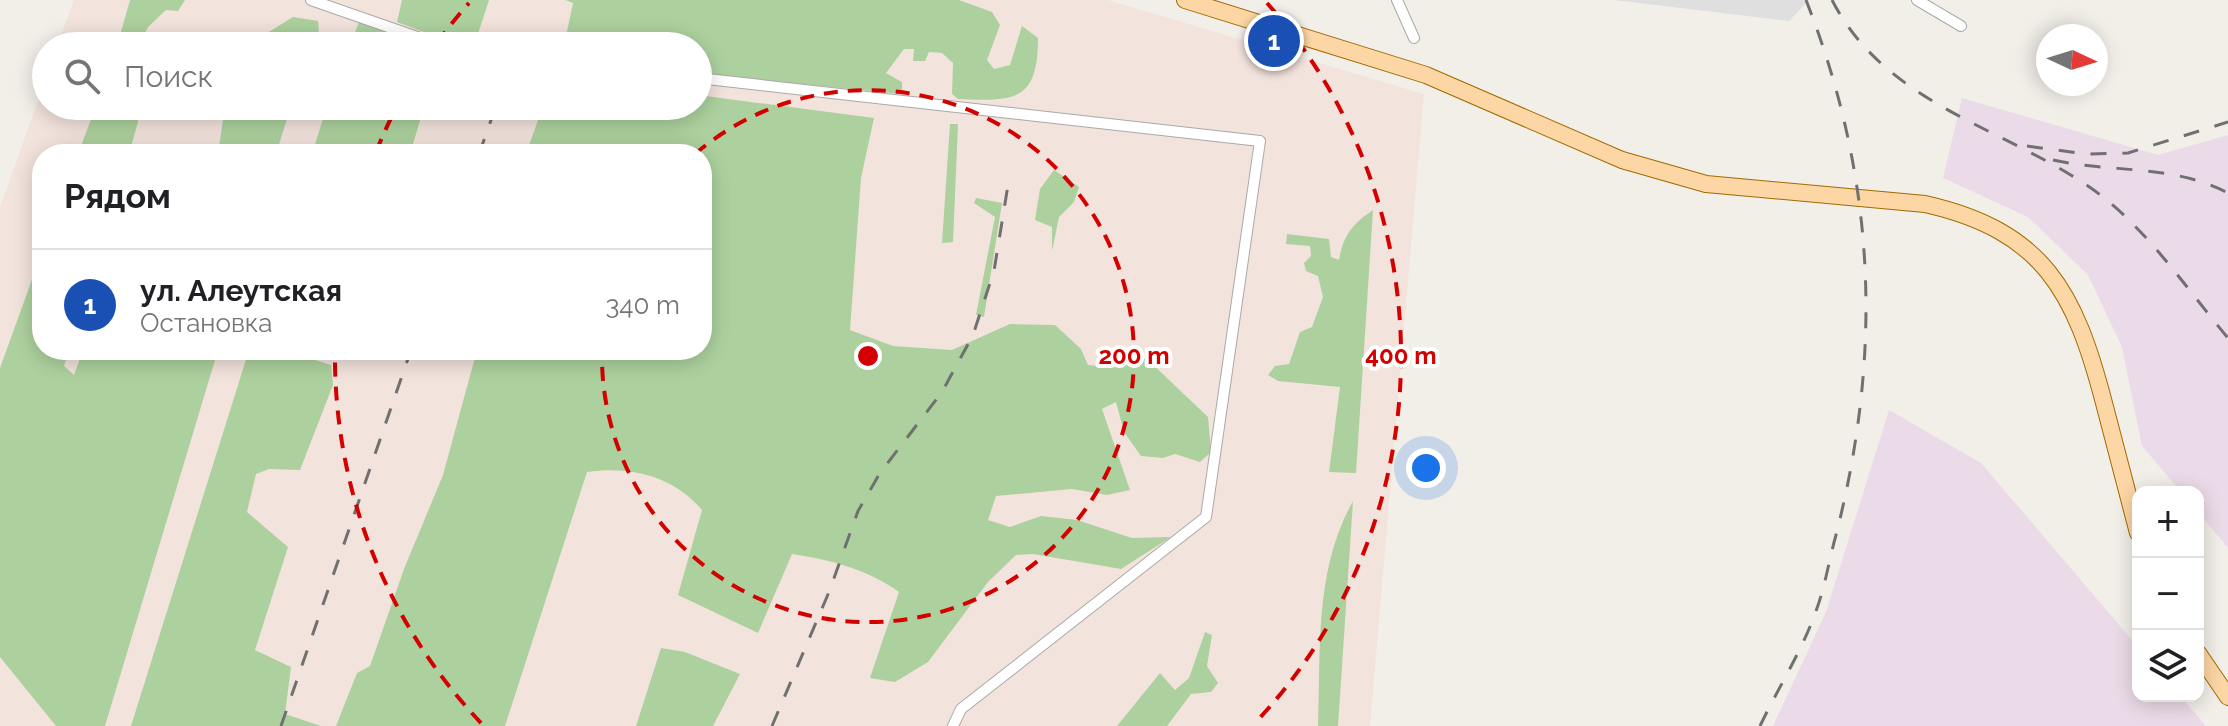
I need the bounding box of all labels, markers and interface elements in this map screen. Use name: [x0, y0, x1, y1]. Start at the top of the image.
pin: 1: [1248, 11, 1300, 71]
north arrow: [2036, 24, 2108, 96]
search box: [32, 32, 712, 120]
icon: search: [60, 54, 104, 98]
text: Поиск: [124, 59, 213, 94]
text: Рядом: [64, 176, 171, 216]
text: ул. Алеутская: [140, 273, 342, 308]
text: 1: [84, 290, 96, 320]
text: 340 m: [605, 290, 680, 320]
text: Остановка: [140, 308, 272, 338]
text: 200 m: [1098, 341, 1170, 370]
text: 400 m: [1365, 341, 1437, 370]
centre of rings: [854, 342, 882, 370]
your location: [1406, 448, 1446, 488]
map controls: [2132, 486, 2204, 702]
button: +: [2132, 486, 2204, 558]
button: −: [2132, 558, 2204, 630]
button: layers: [2132, 630, 2204, 702]

